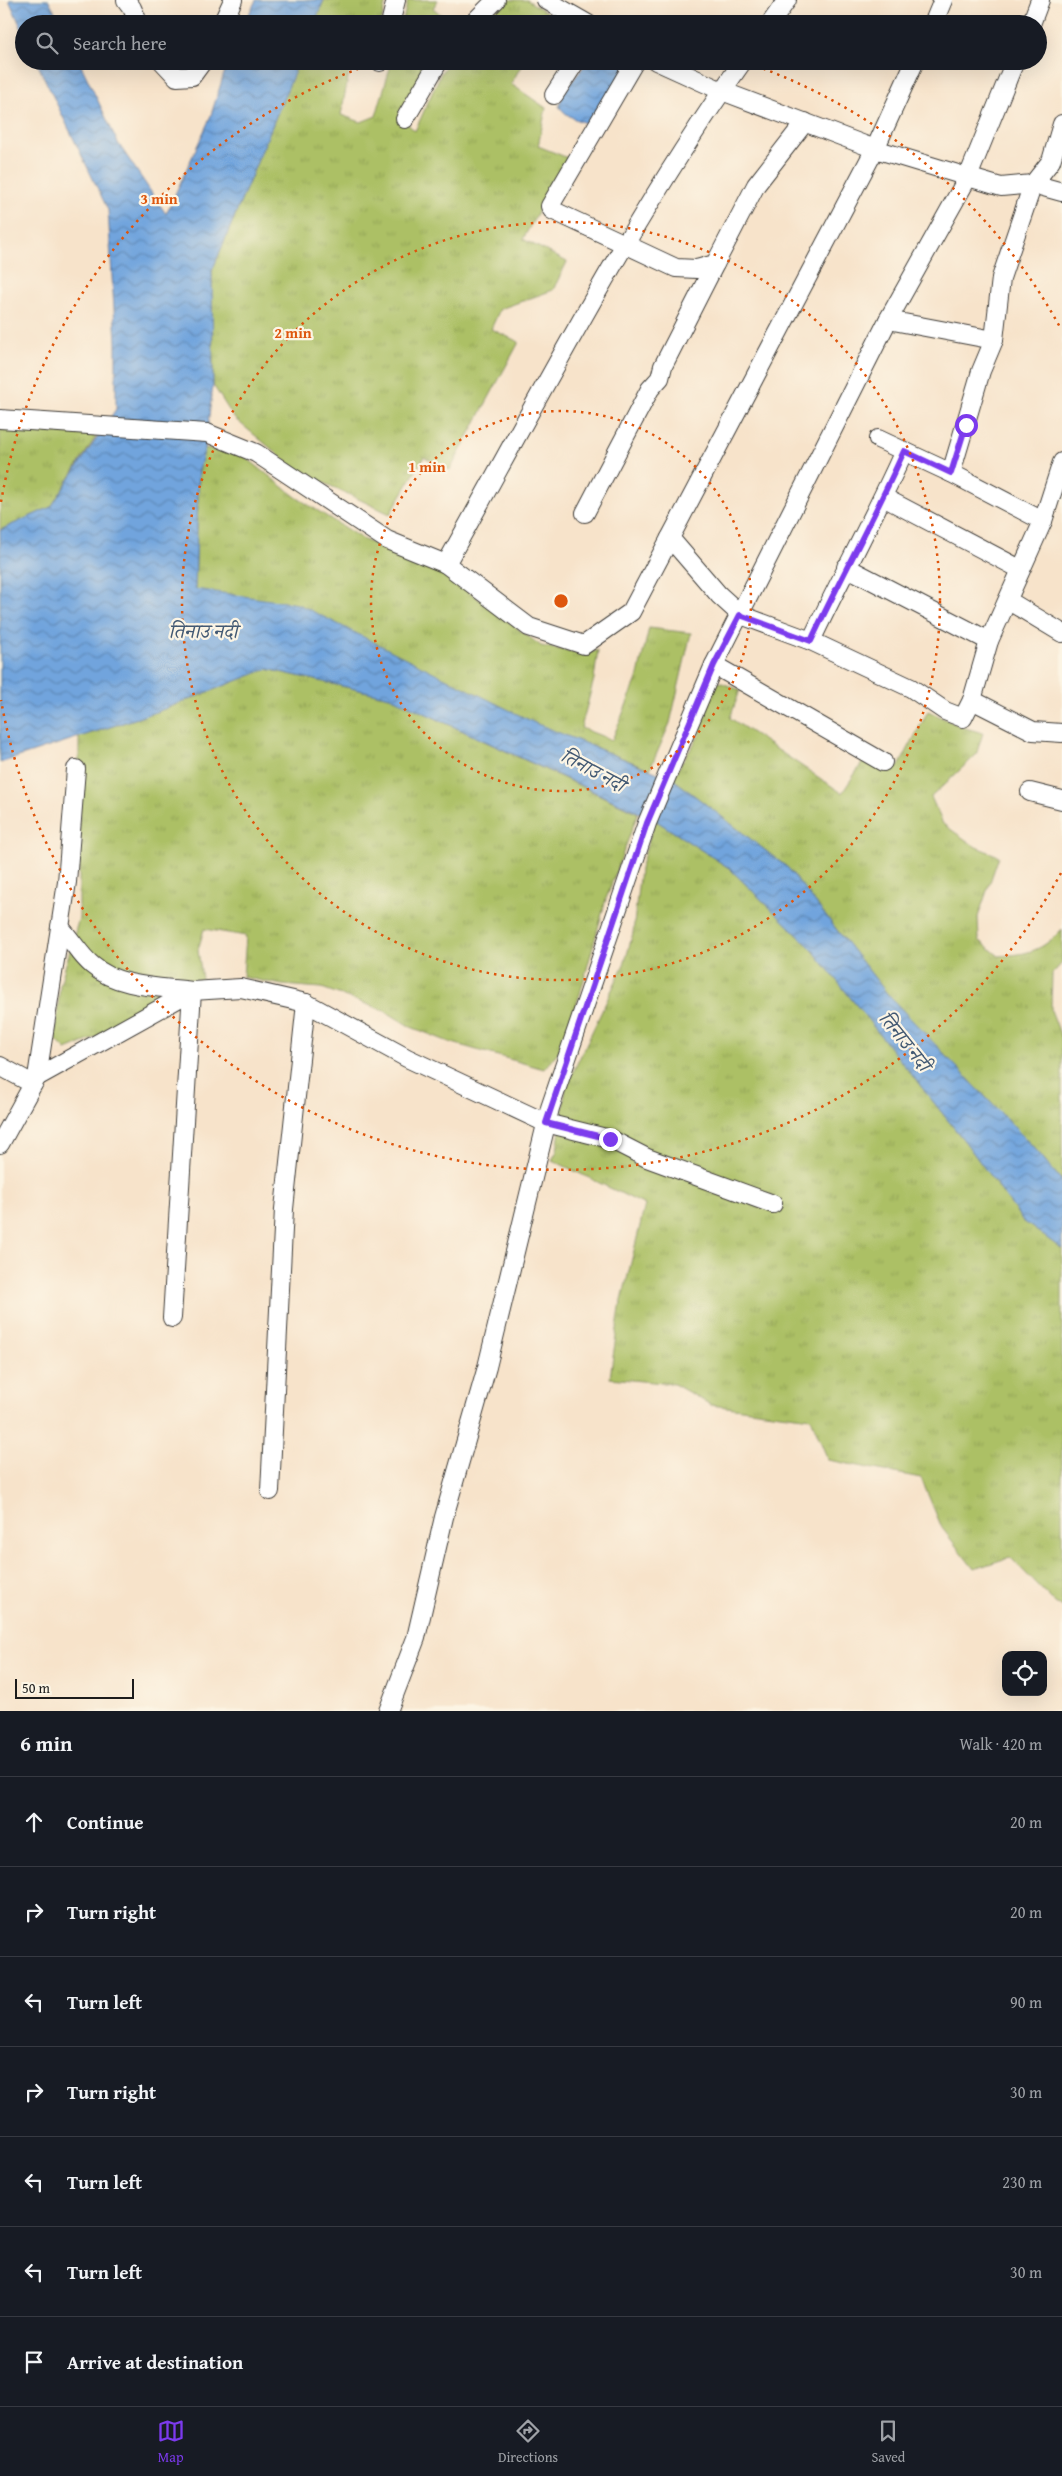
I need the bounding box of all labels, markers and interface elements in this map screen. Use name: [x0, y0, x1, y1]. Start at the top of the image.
search box: [15, 15, 1047, 70]
icon: search: [33, 29, 61, 57]
text: Search here: [73, 29, 167, 57]
text: 3 min: [140, 188, 178, 209]
text: 2 min: [274, 322, 312, 343]
route start: [955, 414, 978, 437]
text: 1 min: [408, 456, 446, 477]
centre of rings: [552, 592, 570, 610]
water label: तिनाउ नदी: [168, 616, 242, 645]
water label: तिनाउ नदी: [556, 741, 634, 800]
water label: तिनाउ नदी: [872, 1005, 941, 1080]
route end: [599, 1128, 622, 1151]
map controls: [1002, 1651, 1047, 1696]
button: locate: [1002, 1651, 1047, 1696]
scale bar: [15, 1676, 134, 1699]
text: 50 m: [22, 1678, 50, 1698]
text: 6 min: [20, 1728, 72, 1759]
text: Walk · 420 m: [959, 1732, 1042, 1756]
icon: ahead: [20, 1808, 48, 1836]
text: Continue: [67, 1808, 144, 1836]
text: 20 m: [1010, 1810, 1042, 1834]
icon: right: [20, 1898, 48, 1926]
text: Turn right: [67, 1898, 156, 1926]
text: 20 m: [1010, 1900, 1042, 1924]
icon: left: [20, 1988, 48, 2016]
text: Turn left: [67, 1988, 142, 2016]
text: 90 m: [1010, 1990, 1042, 2014]
icon: right: [20, 2078, 48, 2106]
text: Turn right: [67, 2078, 156, 2106]
text: 30 m: [1010, 2080, 1042, 2104]
icon: left: [20, 2168, 48, 2196]
text: Turn left: [67, 2168, 142, 2196]
text: 230 m: [1002, 2170, 1042, 2194]
icon: left: [20, 2258, 48, 2286]
text: Turn left: [67, 2258, 142, 2286]
text: 30 m: [1010, 2260, 1042, 2284]
icon: arrive: [20, 2348, 48, 2376]
text: Arrive at destination: [67, 2348, 243, 2376]
tab: Map: [157, 2417, 185, 2467]
tab: Directions: [498, 2417, 558, 2467]
tab: Saved: [871, 2417, 905, 2467]

